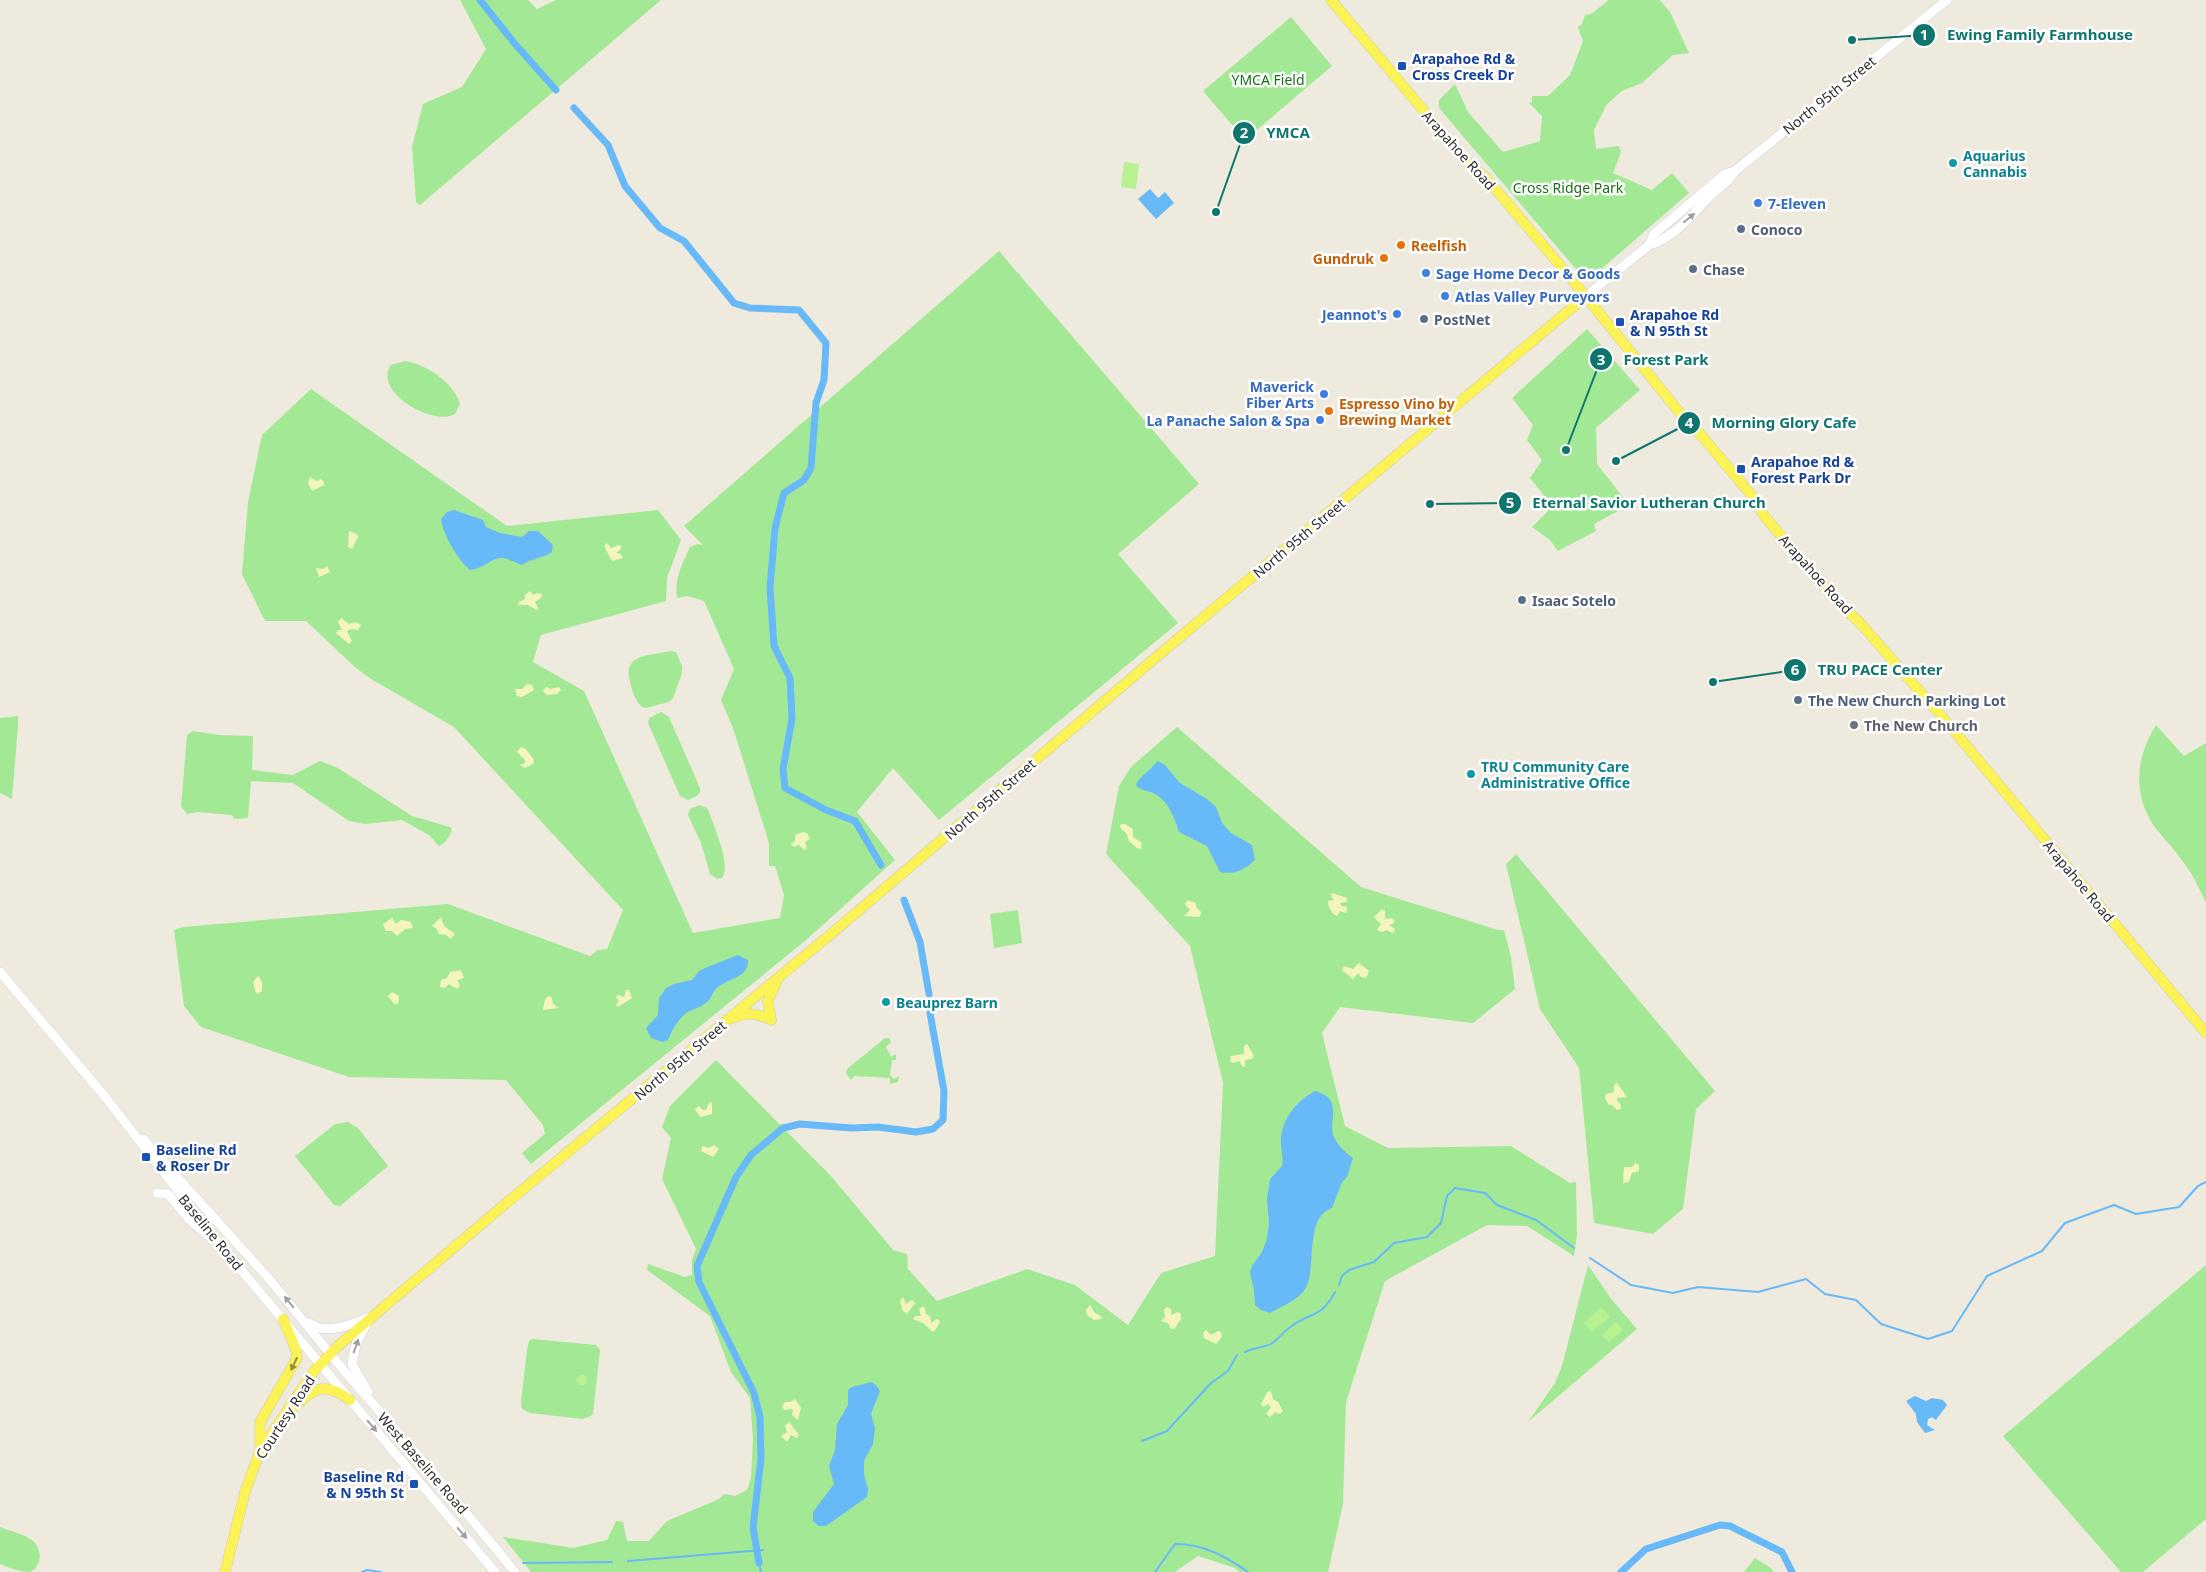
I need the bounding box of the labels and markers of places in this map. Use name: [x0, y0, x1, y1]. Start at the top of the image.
callout: Ewing Family Farmhouse: [1912, 20, 2143, 50]
place label: Arapahoe Rd & Cross Creek Dr: [1412, 49, 1516, 84]
marker: Arapahoe Rd & Cross Creek Dr: [1396, 60, 1408, 72]
callout: YMCA: [1232, 118, 1320, 148]
place label: Aquarius Cannabis: [1963, 146, 2027, 181]
marker: Aquarius Cannabis: [1947, 157, 1959, 169]
place label: 7-Eleven: [1768, 194, 1826, 213]
marker: 7-Eleven: [1752, 197, 1764, 209]
place label: Conoco: [1751, 220, 1803, 239]
marker: Conoco: [1735, 223, 1747, 235]
place label: Reelfish: [1411, 236, 1467, 255]
marker: Reelfish: [1395, 239, 1407, 251]
place label: Gundruk: [1313, 249, 1374, 268]
marker: Gundruk: [1378, 252, 1390, 264]
place label: Chase: [1703, 260, 1745, 279]
marker: Chase: [1687, 263, 1699, 275]
place label: Sage Home Decor & Goods: [1436, 264, 1620, 283]
marker: Sage Home Decor & Goods: [1420, 267, 1432, 279]
place label: Atlas Valley Purveyors: [1455, 287, 1609, 306]
marker: Atlas Valley Purveyors: [1439, 290, 1451, 302]
place label: Jeannot's: [1320, 305, 1387, 324]
place label: Arapahoe Rd & N 95th St: [1630, 305, 1719, 340]
marker: Jeannot's: [1391, 308, 1403, 320]
place label: PostNet: [1434, 310, 1490, 329]
marker: PostNet: [1418, 313, 1430, 325]
marker: Arapahoe Rd & N 95th St: [1614, 316, 1626, 328]
callout: Forest Park: [1588, 344, 1719, 374]
place label: Maverick Fiber Arts: [1246, 377, 1314, 412]
marker: Maverick Fiber Arts: [1318, 388, 1330, 400]
place label: Espresso Vino by Brewing Market: [1339, 394, 1455, 429]
marker: Espresso Vino by Brewing Market: [1323, 405, 1335, 417]
callout: Morning Glory Cafe: [1676, 408, 1866, 438]
place label: La Panache Salon & Spa: [1146, 411, 1310, 430]
marker: La Panache Salon & Spa: [1314, 414, 1326, 426]
place label: Arapahoe Rd & Forest Park Dr: [1751, 452, 1855, 487]
marker: Arapahoe Rd & Forest Park Dr: [1735, 463, 1747, 475]
callout: Eternal Savior Lutheran Church: [1498, 488, 1776, 518]
place label: Isaac Sotelo: [1532, 591, 1616, 610]
marker: Isaac Sotelo: [1516, 594, 1528, 606]
callout: TRU PACE Center: [1783, 655, 1953, 685]
place label: The New Church Parking Lot: [1808, 691, 2006, 710]
marker: The New Church Parking Lot: [1792, 694, 1804, 706]
place label: The New Church: [1864, 716, 1978, 735]
marker: The New Church: [1848, 719, 1860, 731]
place label: TRU Community Care Administrative Office: [1481, 757, 1630, 792]
marker: TRU Community Care Administrative Office: [1465, 768, 1477, 780]
place label: Beauprez Barn: [896, 993, 998, 1012]
marker: Beauprez Barn: [880, 996, 892, 1008]
place label: Baseline Rd & Roser Dr: [156, 1140, 237, 1175]
marker: Baseline Rd & Roser Dr: [140, 1151, 152, 1163]
place label: Baseline Rd & N 95th St: [323, 1467, 404, 1502]
marker: Baseline Rd & N 95th St: [408, 1478, 420, 1490]

